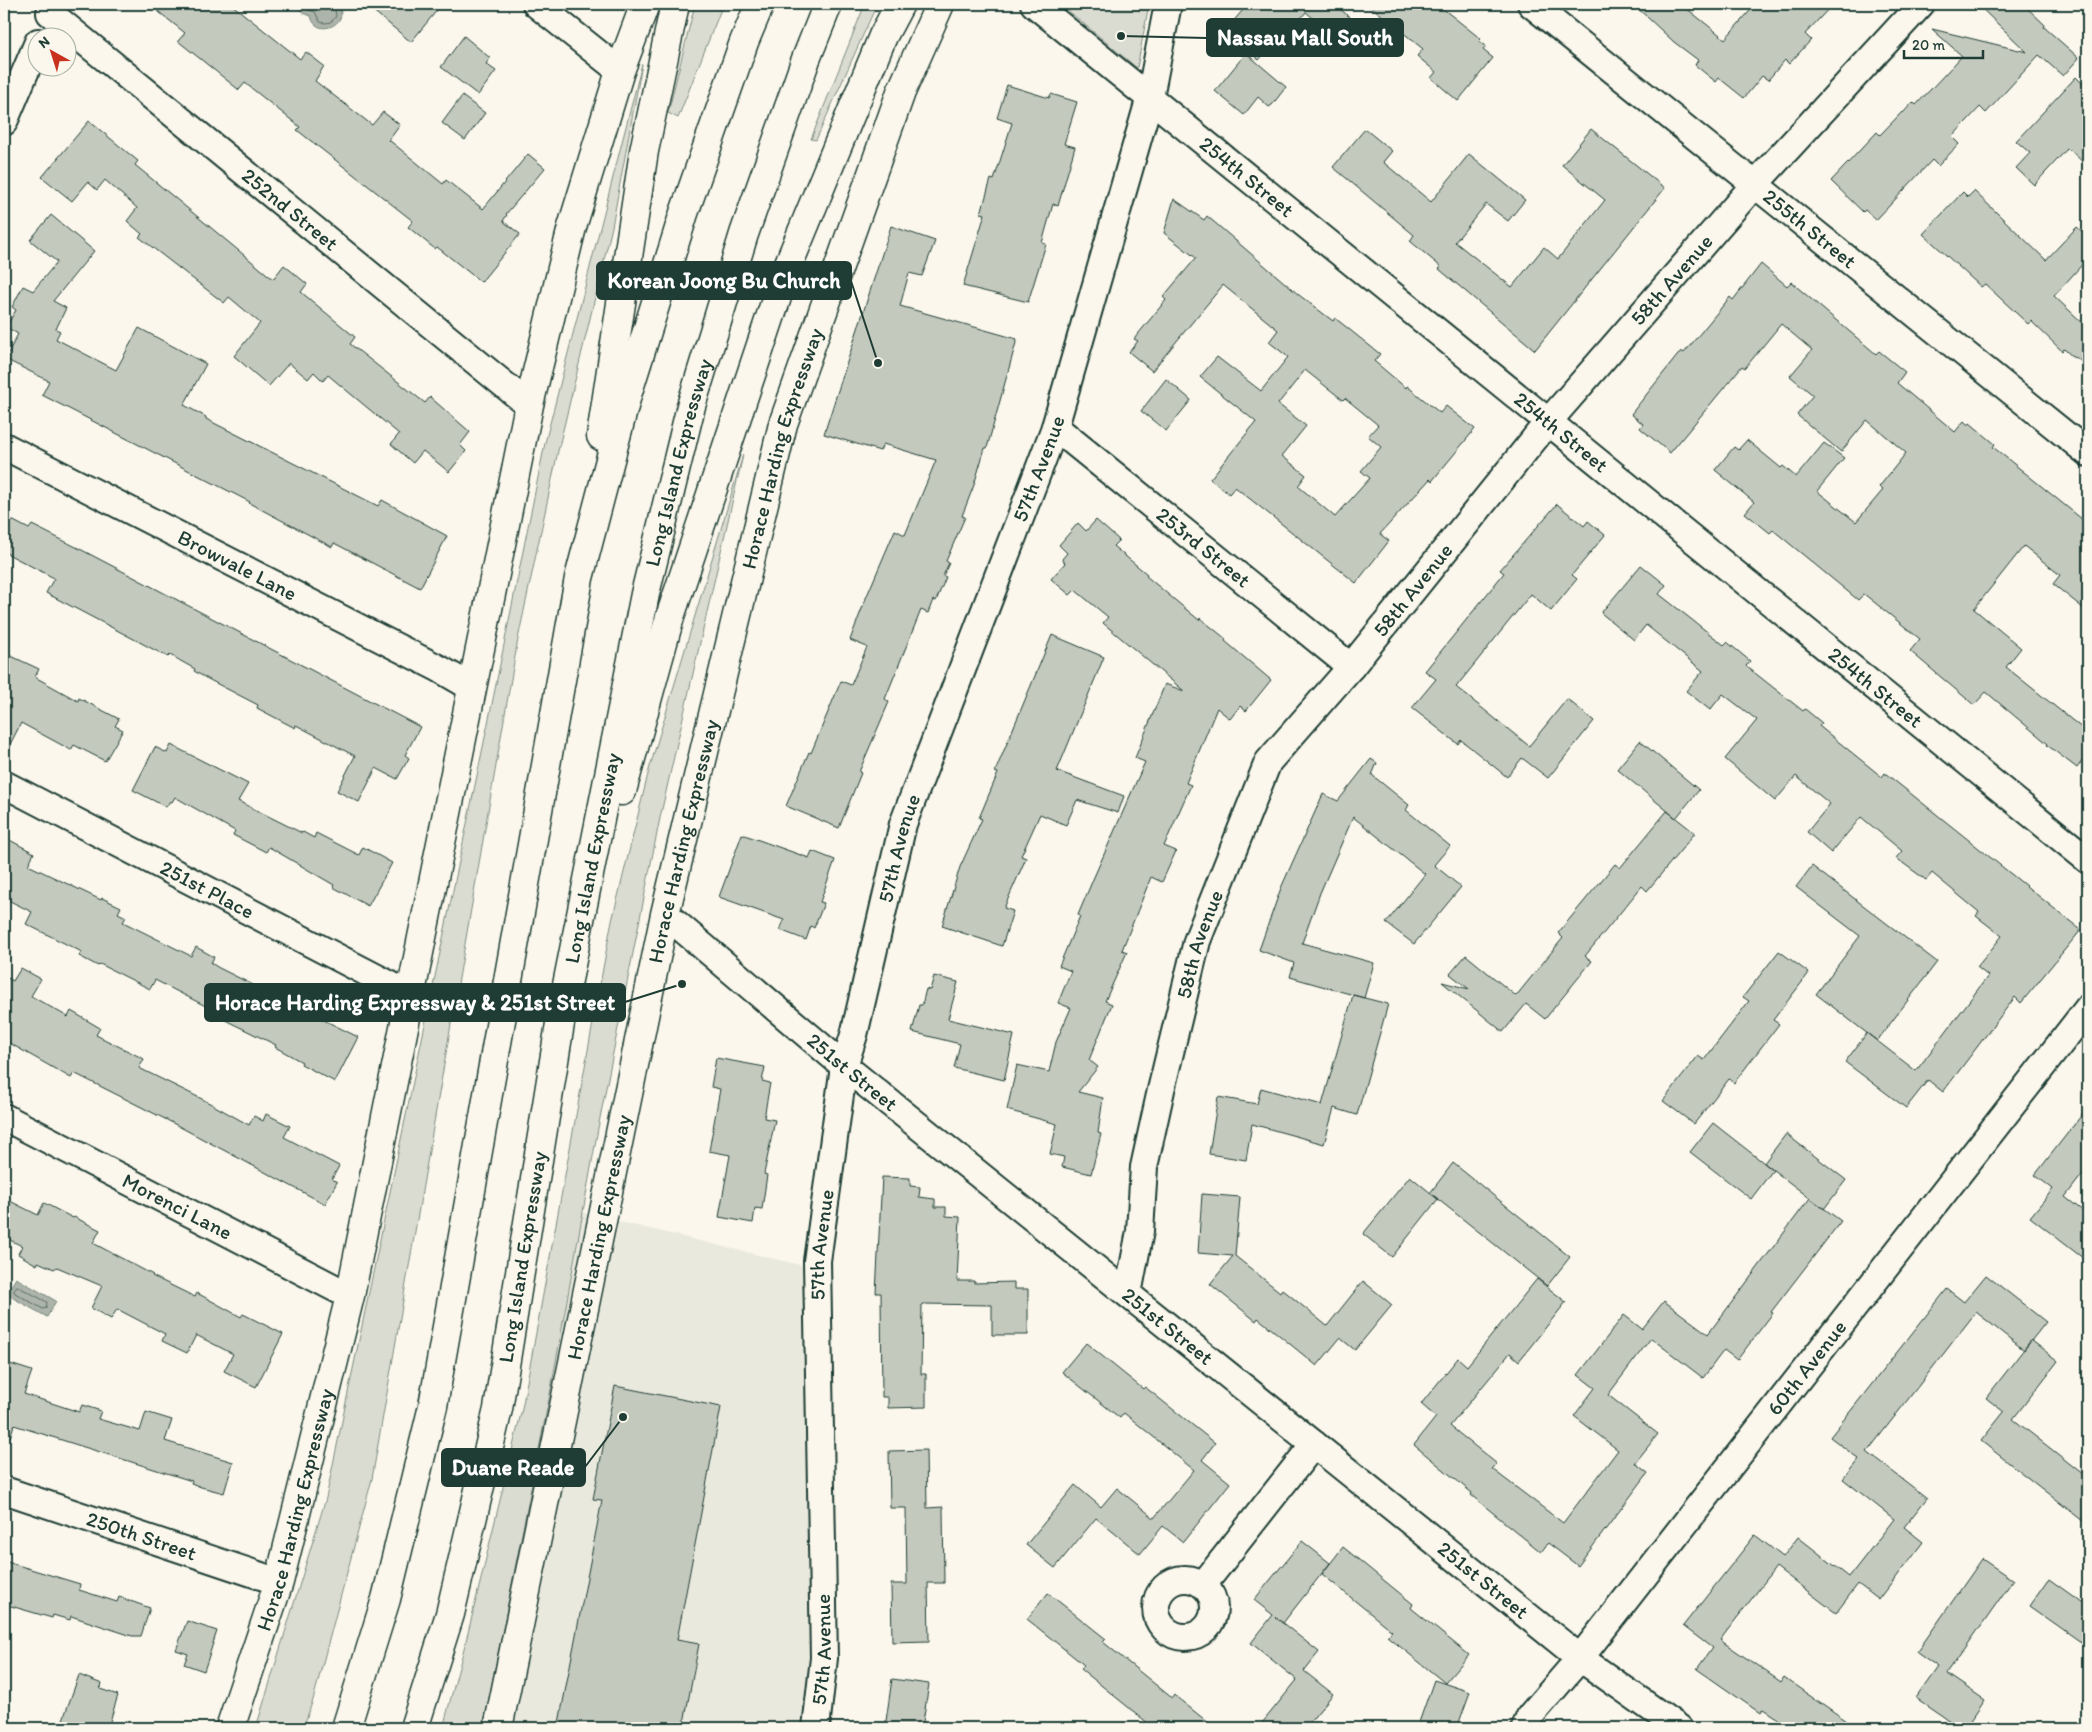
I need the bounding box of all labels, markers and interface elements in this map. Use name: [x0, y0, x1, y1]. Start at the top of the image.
callout: Nassau Mall South: [1207, 19, 1403, 56]
text: Nassau Mall South: [1217, 24, 1393, 51]
north arrow: [28, 28, 78, 78]
scale bar: [1904, 28, 1983, 60]
text: N: [35, 33, 53, 52]
text: 20 m: [1912, 36, 1946, 54]
street label: 254th Street: [1195, 131, 1299, 222]
street label: 252nd Street: [237, 162, 343, 256]
street label: 255th Street: [1758, 183, 1862, 273]
street label: 58th Avenue: [1625, 229, 1718, 330]
callout: Korean Joong Bu Church: [597, 262, 851, 299]
text: Korean Joong Bu Church: [608, 267, 841, 294]
street label: Horace Harding Expressway: [736, 324, 828, 571]
street label: Long Island Expressway: [639, 355, 717, 569]
street label: 254th Street: [1509, 386, 1614, 477]
street label: 57th Avenue: [1007, 413, 1070, 525]
street label: 253rd Street: [1152, 501, 1256, 593]
street label: Browvale Lane: [174, 524, 301, 606]
street label: 58th Avenue: [1368, 538, 1458, 641]
street label: 254th Street: [1824, 641, 1928, 733]
street label: Horace Harding Expressway: [642, 717, 723, 965]
street label: Long Island Expressway: [559, 751, 625, 965]
street label: 57th Avenue: [872, 790, 925, 905]
street label: 251st Place: [156, 854, 259, 924]
street label: 58th Avenue: [1171, 886, 1228, 1001]
callout: Horace Harding Expressway & 251st Street: [205, 984, 625, 1021]
text: Horace Harding Expressway & 251st Street: [215, 989, 616, 1016]
street label: 251st Street: [802, 1027, 903, 1116]
street label: Horace Harding Expressway: [561, 1112, 636, 1362]
street label: Long Island Expressway: [493, 1149, 551, 1365]
street label: Morenci Lane: [118, 1167, 237, 1245]
street label: 57th Avenue: [804, 1188, 839, 1300]
street label: 251st Street: [1117, 1282, 1219, 1370]
street label: 60th Avenue: [1761, 1315, 1851, 1420]
street label: Horace Harding Expressway: [251, 1386, 339, 1634]
callout: Duane Reade: [442, 1449, 585, 1486]
text: Duane Reade: [452, 1454, 575, 1481]
street label: 250th Street: [83, 1506, 200, 1566]
street label: 251st Street: [1433, 1536, 1534, 1624]
street label: 57th Avenue: [806, 1593, 836, 1706]

